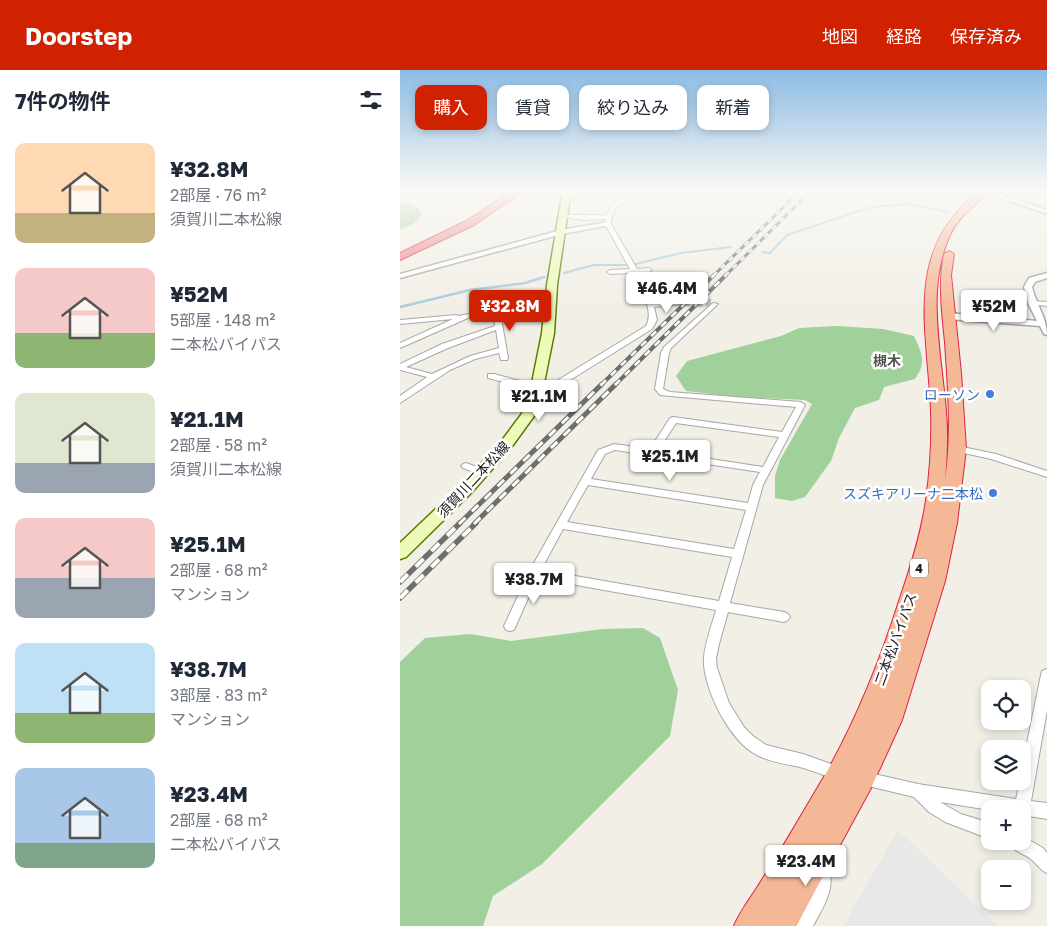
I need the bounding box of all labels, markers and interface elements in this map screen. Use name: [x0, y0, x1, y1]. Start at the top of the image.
text: Doorstep: [25, 21, 132, 50]
text: 地図: [822, 25, 858, 47]
text: 経路: [886, 25, 922, 47]
text: 保存済み: [950, 25, 1022, 47]
chip: 購入: [415, 85, 487, 130]
chip: 賃貸: [497, 85, 569, 130]
chip: 絞り込み: [579, 85, 687, 130]
chip: 新着: [697, 85, 769, 130]
icon: filters: [357, 86, 385, 114]
text: 7件の物件: [15, 88, 110, 114]
text: ¥32.8M: [170, 156, 248, 182]
icon: home: [55, 163, 115, 223]
text: 2部屋 · 76 m²: [170, 185, 266, 205]
text: 須賀川二本松線: [170, 209, 282, 229]
pin: ¥46.4M: [626, 272, 708, 314]
text: ¥46.4M: [637, 278, 697, 298]
text: ¥52M: [170, 281, 228, 307]
icon: home: [55, 288, 115, 348]
pin: ¥32.8M: [469, 290, 551, 332]
pin: ¥52M: [964, 290, 1024, 332]
text: ¥32.8M: [480, 296, 540, 316]
text: ¥52M: [972, 296, 1016, 316]
text: 5部屋 · 148 m²: [170, 310, 275, 330]
text: 二本松バイパス: [170, 334, 282, 354]
district label: 槻木: [873, 352, 901, 369]
pin: ¥21.1M: [498, 380, 580, 422]
text: ¥21.1M: [511, 386, 567, 406]
place label: ローソン: [924, 386, 980, 403]
marker: ローソン: [984, 388, 996, 400]
text: ¥21.1M: [170, 406, 244, 432]
icon: home: [55, 413, 115, 473]
text: 2部屋 · 58 m²: [170, 435, 267, 455]
street label: 須賀川二本松線: [433, 437, 513, 521]
pin: ¥25.1M: [629, 440, 711, 482]
text: ¥25.1M: [641, 446, 699, 466]
text: 須賀川二本松線: [170, 459, 282, 479]
place label: スズキアリーナ二本松: [843, 485, 983, 502]
marker: スズキアリーナ二本松: [987, 487, 999, 499]
text: ¥25.1M: [170, 531, 246, 557]
icon: home: [55, 538, 115, 598]
road number: 4: [910, 558, 928, 578]
text: 2部屋 · 68 m²: [170, 560, 267, 580]
pin: ¥38.7M: [493, 562, 575, 605]
text: ¥38.7M: [505, 569, 563, 589]
text: マンション: [170, 584, 250, 604]
street label: 二本松バイパス: [870, 590, 920, 688]
text: ¥38.7M: [170, 656, 247, 682]
icon: home: [55, 663, 115, 723]
map controls: [981, 680, 1031, 910]
button: locate: [981, 680, 1031, 730]
text: 3部屋 · 83 m²: [170, 685, 267, 705]
text: マンション: [170, 709, 250, 729]
button: layers: [981, 740, 1031, 790]
text: ¥23.4M: [170, 781, 248, 807]
icon: home: [55, 788, 115, 848]
button: +: [981, 800, 1031, 850]
text: 2部屋 · 68 m²: [170, 810, 267, 830]
text: 二本松バイパス: [170, 834, 282, 854]
pin: ¥23.4M: [765, 844, 847, 887]
text: ¥23.4M: [776, 851, 836, 871]
button: −: [981, 860, 1031, 910]

